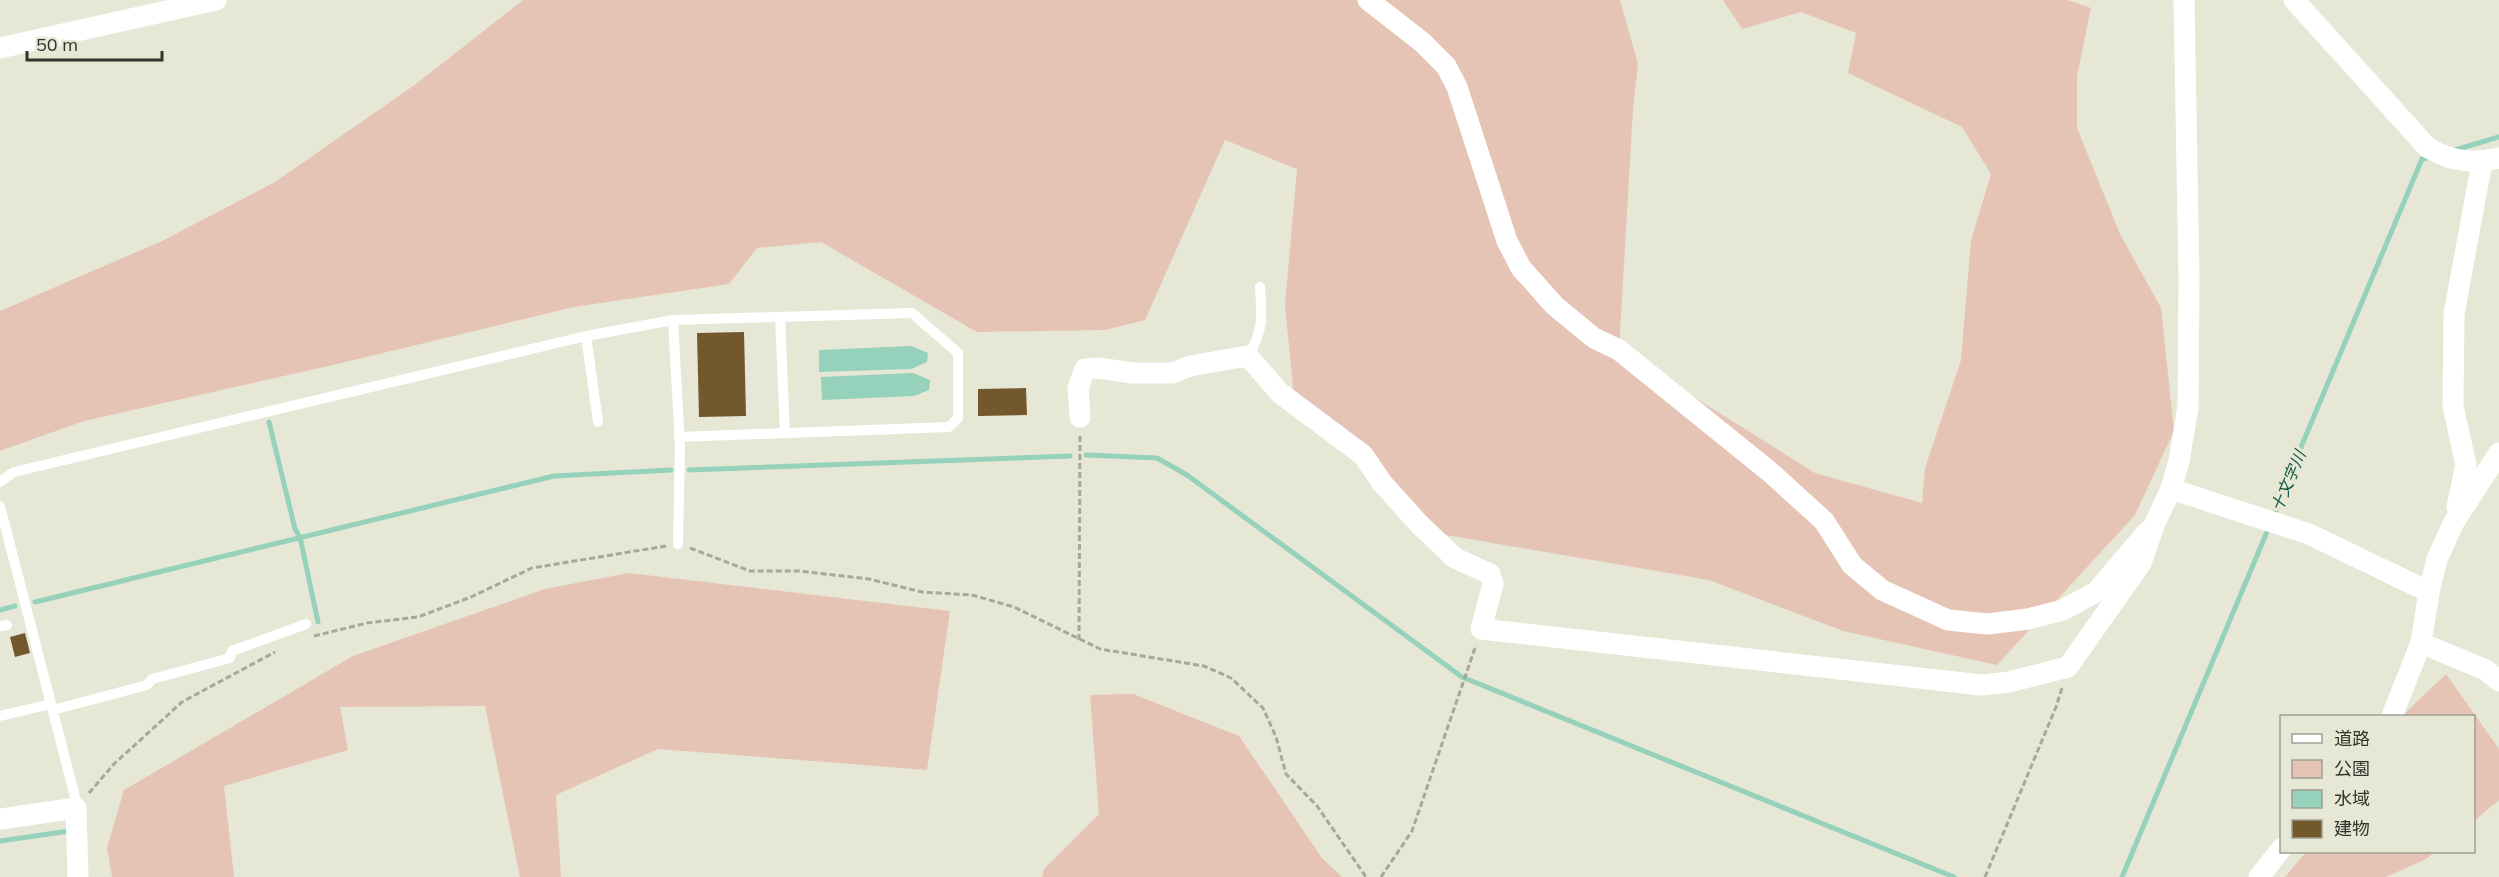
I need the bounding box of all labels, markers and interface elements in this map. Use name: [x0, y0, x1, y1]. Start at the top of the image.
scale bar: [27, 24, 162, 62]
text: 50 m: [36, 33, 78, 56]
water label: 十文字川: [2266, 446, 2310, 514]
legend: [2280, 715, 2475, 853]
text: 道路: [2334, 727, 2370, 750]
text: 公園: [2334, 757, 2370, 780]
text: 水域: [2334, 787, 2370, 810]
text: 建物: [2334, 817, 2370, 840]

